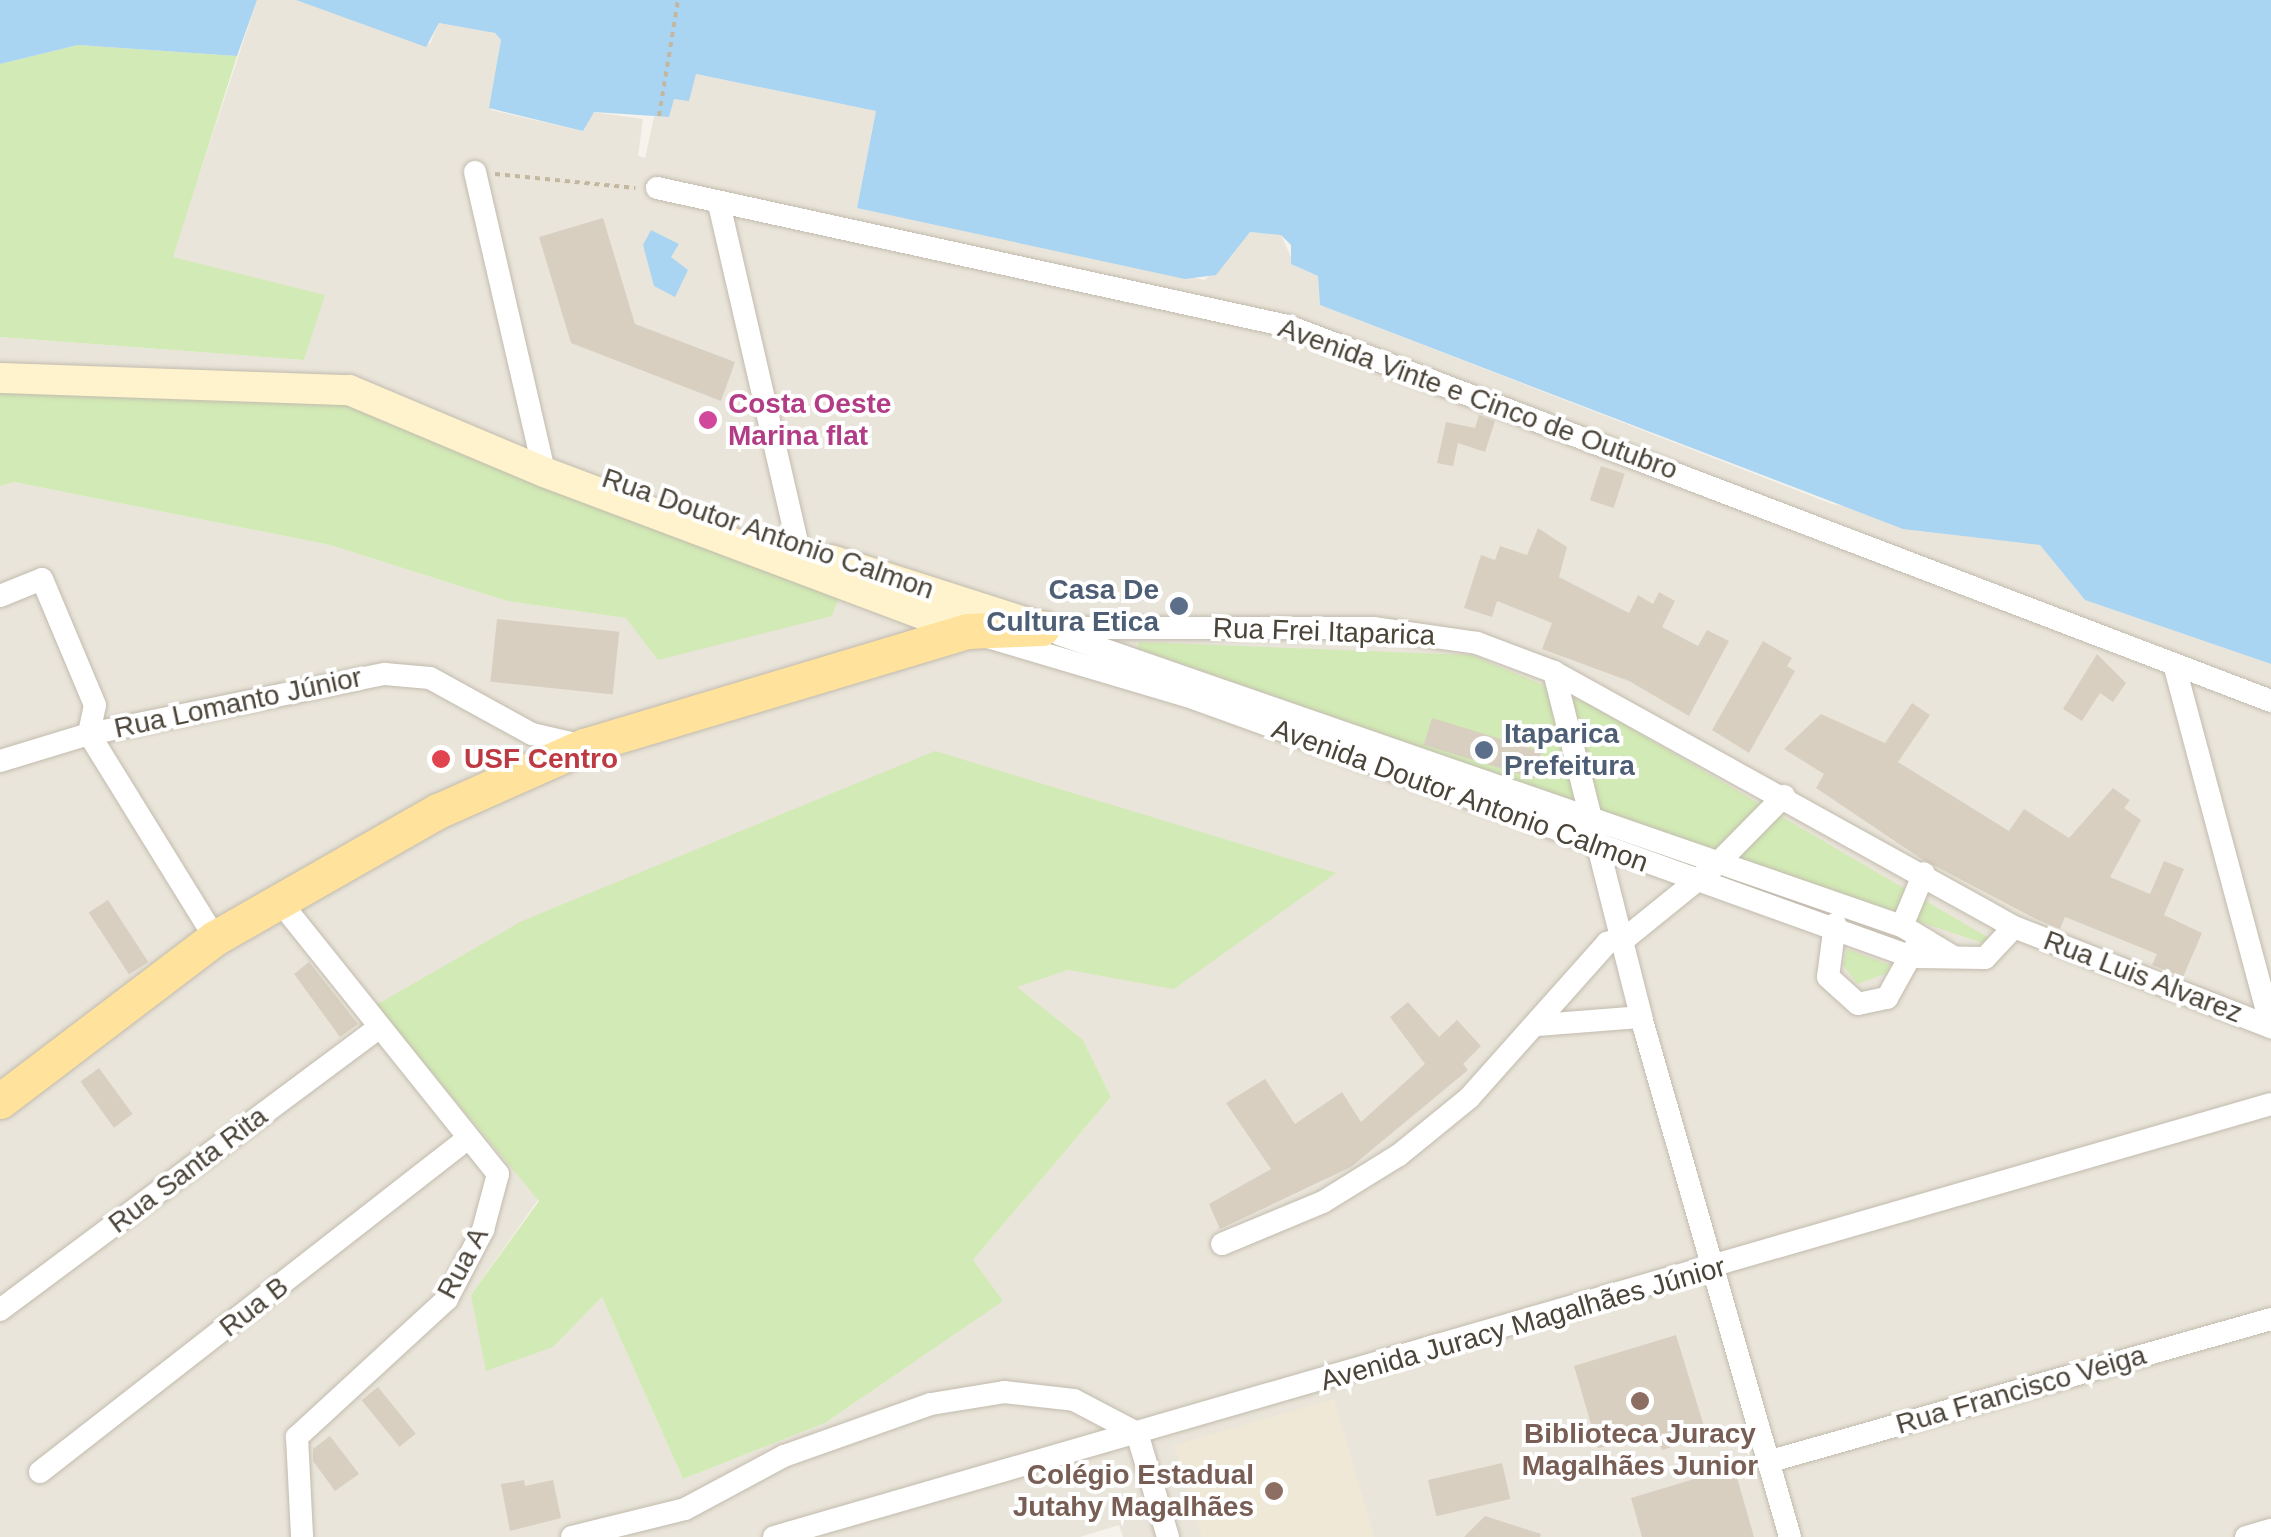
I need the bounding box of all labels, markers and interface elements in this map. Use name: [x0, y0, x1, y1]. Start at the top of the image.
street label: Avenida Vinte e Cinco de Outubro: [1274, 311, 1682, 487]
place label: Costa Oeste Marina flat: [728, 387, 891, 453]
marker: Costa Oeste Marina flat: [697, 409, 719, 431]
street label: Rua Doutor Antonio Calmon: [597, 461, 939, 607]
place label: Casa De Cultura Etica: [986, 573, 1159, 639]
marker: Casa De Cultura Etica: [1168, 595, 1190, 617]
street label: Rua Frei Itaparica: [1212, 611, 1436, 653]
street label: Rua Lomanto Júnior: [111, 660, 365, 746]
street label: Avenida Doutor Antonio Calmon: [1267, 712, 1653, 880]
place label: Itaparica Prefeitura: [1504, 717, 1635, 783]
marker: Itaparica Prefeitura: [1473, 739, 1495, 761]
place label: USF Centro: [464, 742, 618, 776]
marker: USF Centro: [428, 746, 454, 772]
street label: Rua Luis Alvarez: [2038, 923, 2248, 1031]
street label: Rua Santa Rita: [102, 1099, 274, 1241]
street label: Rua A: [430, 1221, 496, 1305]
street label: Avenida Juracy Magalhães Júnior: [1317, 1250, 1729, 1398]
street label: Rua B: [213, 1270, 295, 1344]
street label: Rua Francisco Veiga: [1892, 1338, 2150, 1442]
marker: Biblioteca Juracy Magalhães Junior: [1629, 1390, 1651, 1412]
place label: Biblioteca Juracy Magalhães Junior: [1522, 1417, 1758, 1483]
place label: Colégio Estadual Jutahy Magalhães: [1013, 1458, 1254, 1524]
marker: Colégio Estadual Jutahy Magalhães: [1263, 1480, 1285, 1502]

